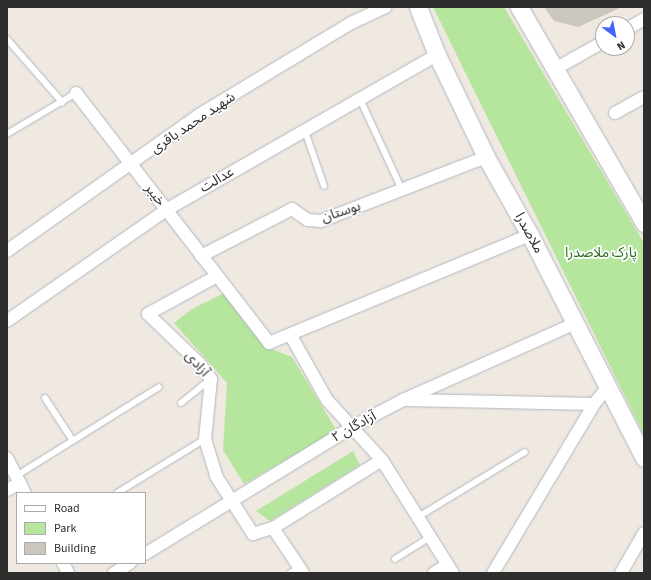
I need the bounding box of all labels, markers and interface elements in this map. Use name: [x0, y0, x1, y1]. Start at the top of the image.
north arrow: [595, 16, 635, 56]
text: N: [614, 37, 628, 54]
street label: شهید محمد باقری: [148, 89, 238, 157]
street label: عدالت: [197, 164, 237, 196]
street label: خیبر: [141, 180, 169, 210]
street label: بوستان: [319, 198, 363, 226]
street label: ملاصدرا: [511, 210, 547, 256]
park label: پارک ملاصدرا: [565, 245, 637, 261]
street label: آزادی: [181, 348, 213, 380]
street label: آزادگان ۲: [329, 408, 379, 446]
legend: [16, 492, 146, 564]
text: Road: [54, 500, 80, 517]
text: Park: [54, 520, 76, 537]
text: Building: [54, 540, 96, 557]

